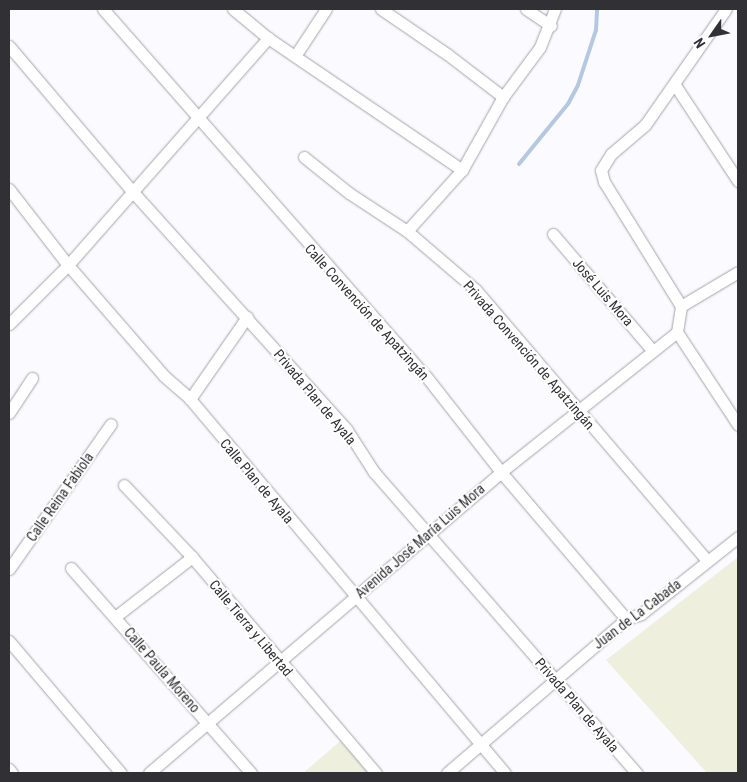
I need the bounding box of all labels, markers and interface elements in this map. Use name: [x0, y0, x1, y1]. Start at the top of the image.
north arrow: [687, 10, 737, 60]
text: N: [690, 35, 708, 51]
street label: Calle Convención de Apatzingán: [301, 240, 433, 384]
street label: José Luis Mora: [569, 255, 637, 329]
street label: Privada Convención de Apatzingán: [460, 277, 598, 433]
street label: Privada Plan de Ayala: [270, 346, 360, 448]
street label: Calle Plan de Ayala: [217, 435, 297, 527]
street label: Calle Reina Fabiola: [23, 449, 97, 545]
street label: Avenida José María Luis Mora: [352, 480, 488, 602]
street label: Calle Tierra y Libertad: [206, 576, 296, 680]
street label: Juan de La Cabada: [590, 576, 684, 652]
street label: Calle Paula Moreno: [120, 624, 204, 716]
street label: Privada Plan de Ayala: [532, 655, 622, 755]

